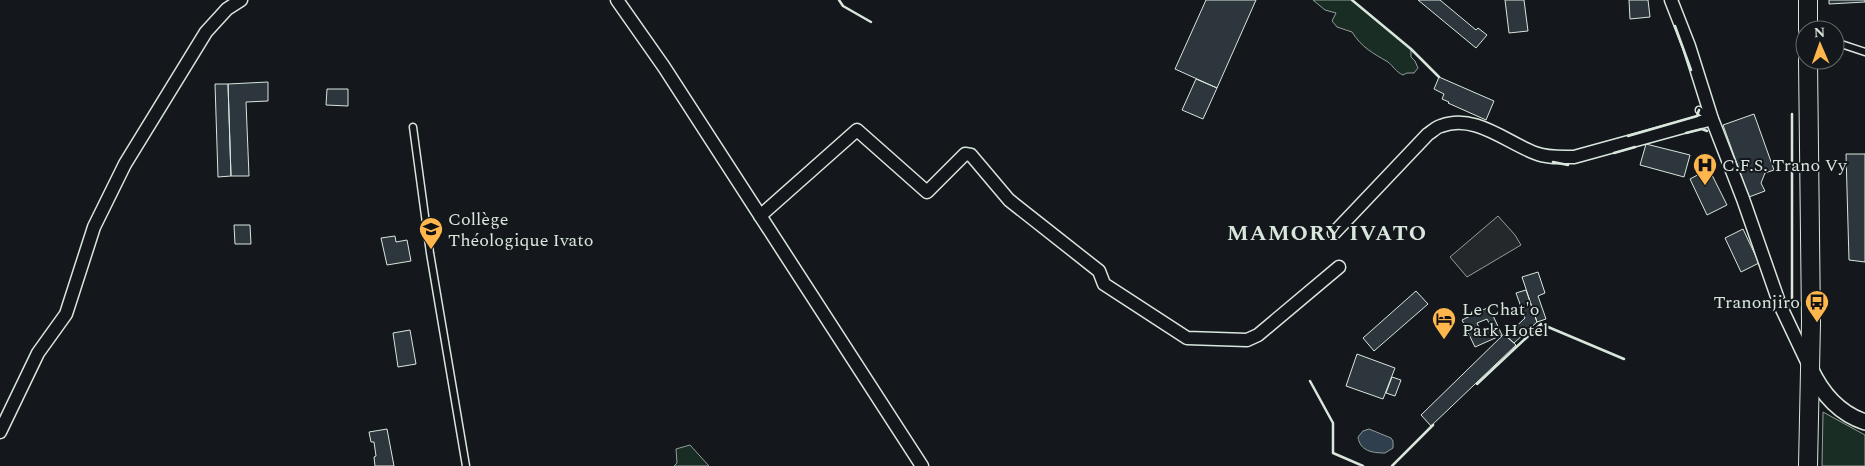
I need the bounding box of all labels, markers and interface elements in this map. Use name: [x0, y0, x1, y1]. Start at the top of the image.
north arrow: [1795, 20, 1845, 70]
text: N: [1813, 22, 1826, 43]
hospital icon: C.F.S. Trano Vy: [1692, 152, 1718, 186]
place label: C.F.S. Trano Vy: [1722, 152, 1848, 179]
place label: Collège Théologique Ivato: [448, 206, 593, 254]
school or university icon: Collège Théologique Ivato: [418, 216, 444, 250]
district label: MAMORY IVATO: [1227, 217, 1427, 250]
place label: Tranonjiro: [1714, 289, 1800, 316]
bus stop icon: Tranonjiro: [1804, 289, 1830, 323]
place label: Le Chat'o Park Hotel: [1462, 296, 1548, 344]
hotel icon: Le Chat'o Park Hotel: [1431, 306, 1457, 340]

